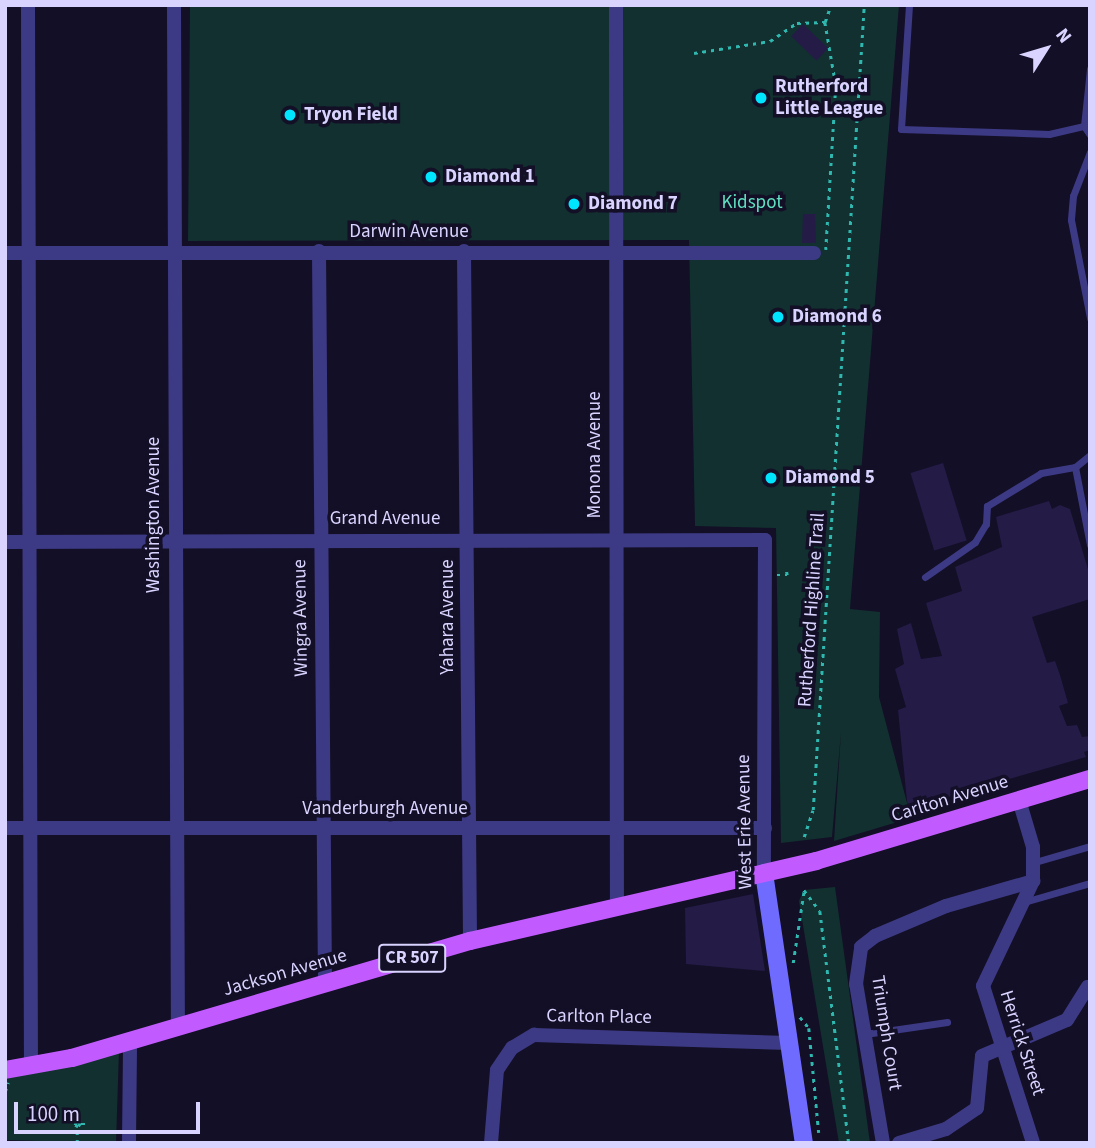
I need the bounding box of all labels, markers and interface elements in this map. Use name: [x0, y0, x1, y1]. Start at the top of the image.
north arrow: [1011, 14, 1081, 84]
text: N: [1049, 23, 1078, 49]
place label: Rutherford Little League: [775, 76, 883, 120]
marker: Rutherford Little League: [753, 90, 769, 106]
place label: Tryon Field: [304, 104, 398, 126]
marker: Tryon Field: [282, 107, 298, 123]
place label: Diamond 1: [445, 166, 535, 188]
marker: Diamond 1: [423, 169, 439, 185]
park label: Kidspot: [721, 192, 783, 214]
place label: Diamond 7: [588, 193, 678, 215]
marker: Diamond 7: [566, 196, 582, 212]
street label: Darwin Avenue: [349, 221, 469, 243]
place label: Diamond 6: [792, 306, 882, 328]
marker: Diamond 6: [770, 309, 786, 325]
street label: Monona Avenue: [584, 391, 606, 519]
street label: Washington Avenue: [143, 437, 165, 593]
place label: Diamond 5: [785, 467, 875, 489]
marker: Diamond 5: [763, 470, 779, 486]
street label: Grand Avenue: [330, 508, 440, 530]
street label: Rutherford Highline Trail: [794, 512, 830, 708]
street label: Wingra Avenue: [289, 559, 313, 677]
street label: Yahara Avenue: [437, 559, 459, 675]
street label: West Erie Avenue: [732, 754, 758, 890]
street label: Carlton Avenue: [889, 770, 1011, 828]
street label: Vanderburgh Avenue: [302, 798, 468, 820]
street label: Jackson Avenue: [220, 944, 350, 1002]
road number: CR 507: [377, 944, 447, 973]
street label: Triumph Court: [866, 974, 906, 1092]
street label: Herrick Street: [994, 988, 1050, 1098]
street label: Carlton Place: [546, 1005, 652, 1029]
scale bar: [18, 1088, 203, 1132]
text: 100 m: [27, 1099, 80, 1129]

